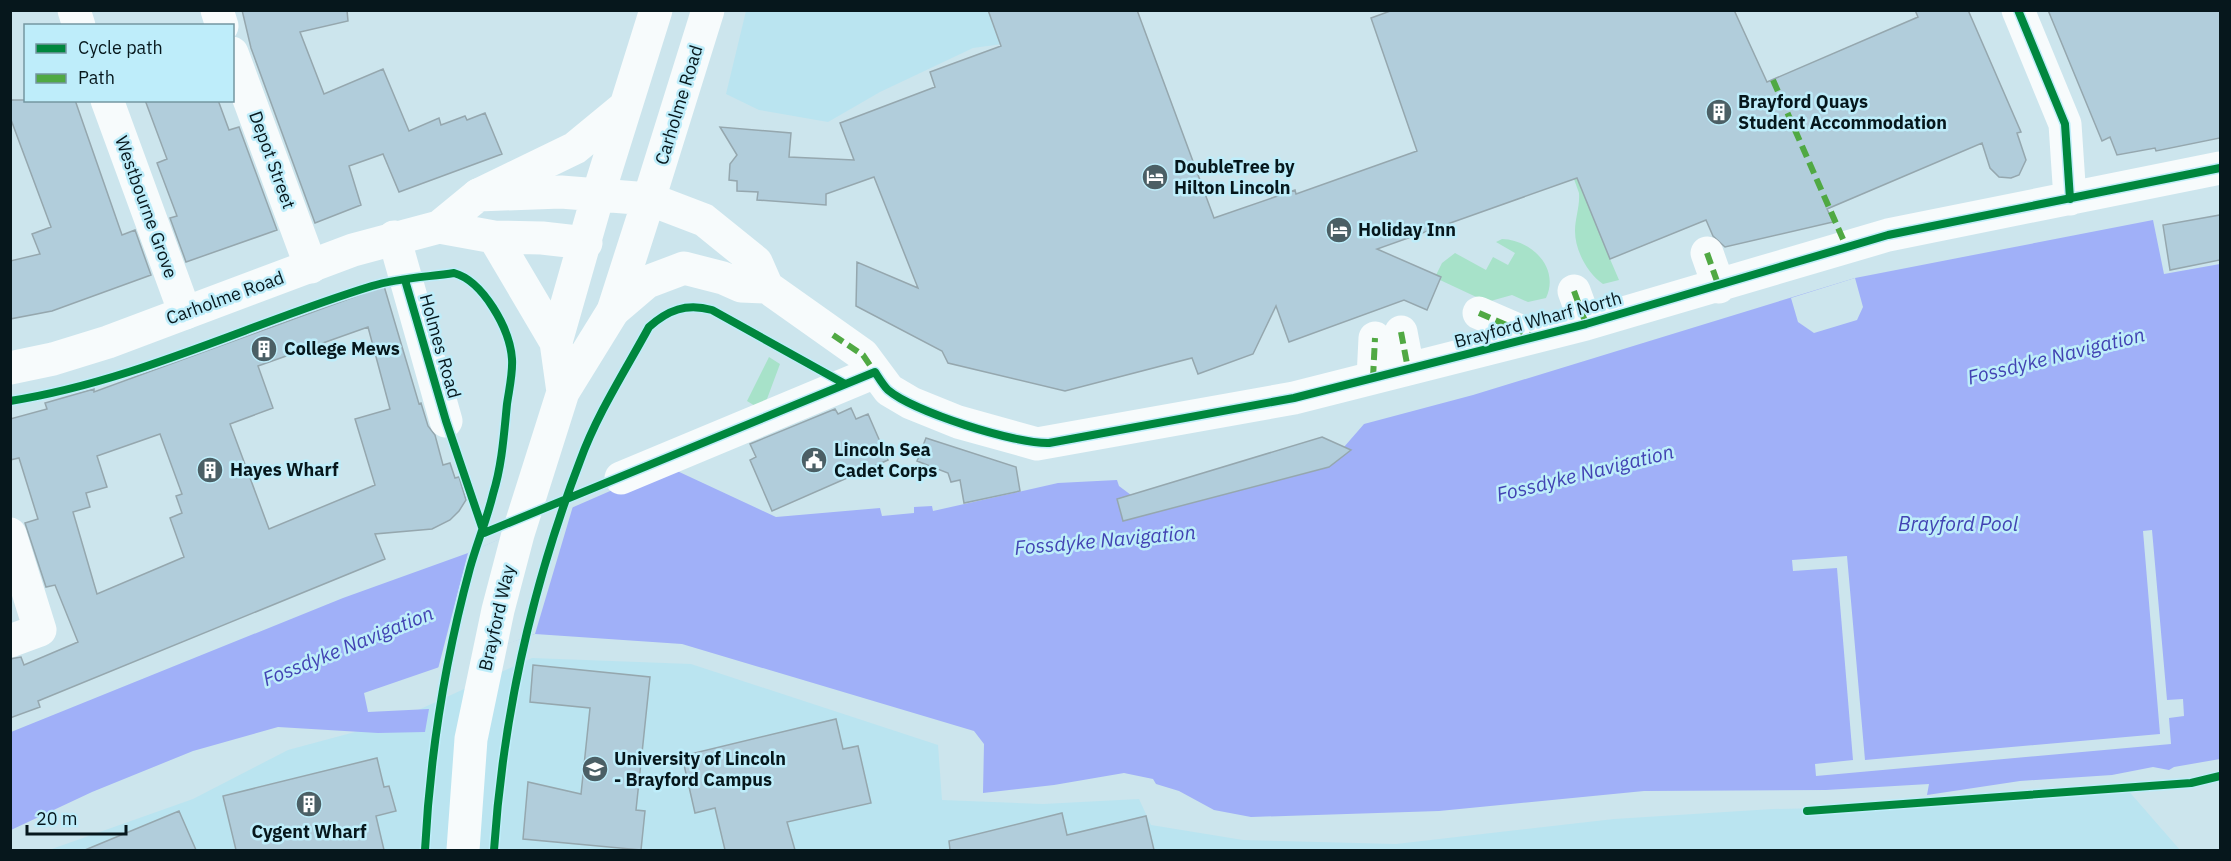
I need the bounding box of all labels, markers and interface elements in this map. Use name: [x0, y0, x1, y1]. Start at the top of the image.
legend: [24, 24, 234, 102]
text: Cycle path: [78, 36, 163, 59]
street label: Carholme Road: [649, 42, 708, 167]
text: Path: [78, 66, 115, 89]
place label: Brayford Quays Student Accommodation: [1738, 90, 1947, 134]
building icon: Brayford Quays Student Accommodation: [1704, 97, 1734, 127]
street label: Depot Street: [244, 108, 301, 212]
street label: Westbourne Grove: [110, 132, 183, 281]
place label: DoubleTree by Hilton Lincoln: [1174, 155, 1295, 199]
hotel icon: DoubleTree by Hilton Lincoln: [1140, 162, 1170, 192]
hotel icon: Holiday Inn: [1324, 215, 1354, 245]
place label: Holiday Inn: [1358, 218, 1456, 241]
street label: Carholme Road: [163, 266, 287, 330]
street label: Brayford Wharf North: [1452, 286, 1624, 353]
street label: Holmes Road: [415, 291, 466, 401]
water label: Fossdyke Navigation: [1964, 320, 2147, 391]
building icon: College Mews: [249, 334, 279, 364]
place label: College Mews: [284, 337, 400, 360]
water label: Fossdyke Navigation: [1493, 437, 1676, 508]
place label: Lincoln Sea Cadet Corps: [834, 438, 937, 482]
public building icon: Lincoln Sea Cadet Corps: [799, 445, 829, 475]
building icon: Hayes Wharf: [195, 455, 225, 485]
place label: Hayes Wharf: [230, 458, 339, 481]
water label: Brayford Pool: [1898, 510, 2019, 537]
water label: Fossdyke Navigation: [1013, 518, 1197, 561]
street label: Brayford Way: [473, 563, 520, 673]
water label: Fossdyke Navigation: [258, 599, 437, 692]
place label: University of Lincoln - Brayford Campus: [614, 747, 786, 791]
school or university icon: University of Lincoln - Brayford Campus: [580, 754, 610, 784]
building icon: Cygent Wharf: [294, 789, 324, 819]
scale bar: [27, 798, 126, 836]
text: 20 m: [36, 807, 78, 830]
place label: Cygent Wharf: [251, 820, 367, 843]

